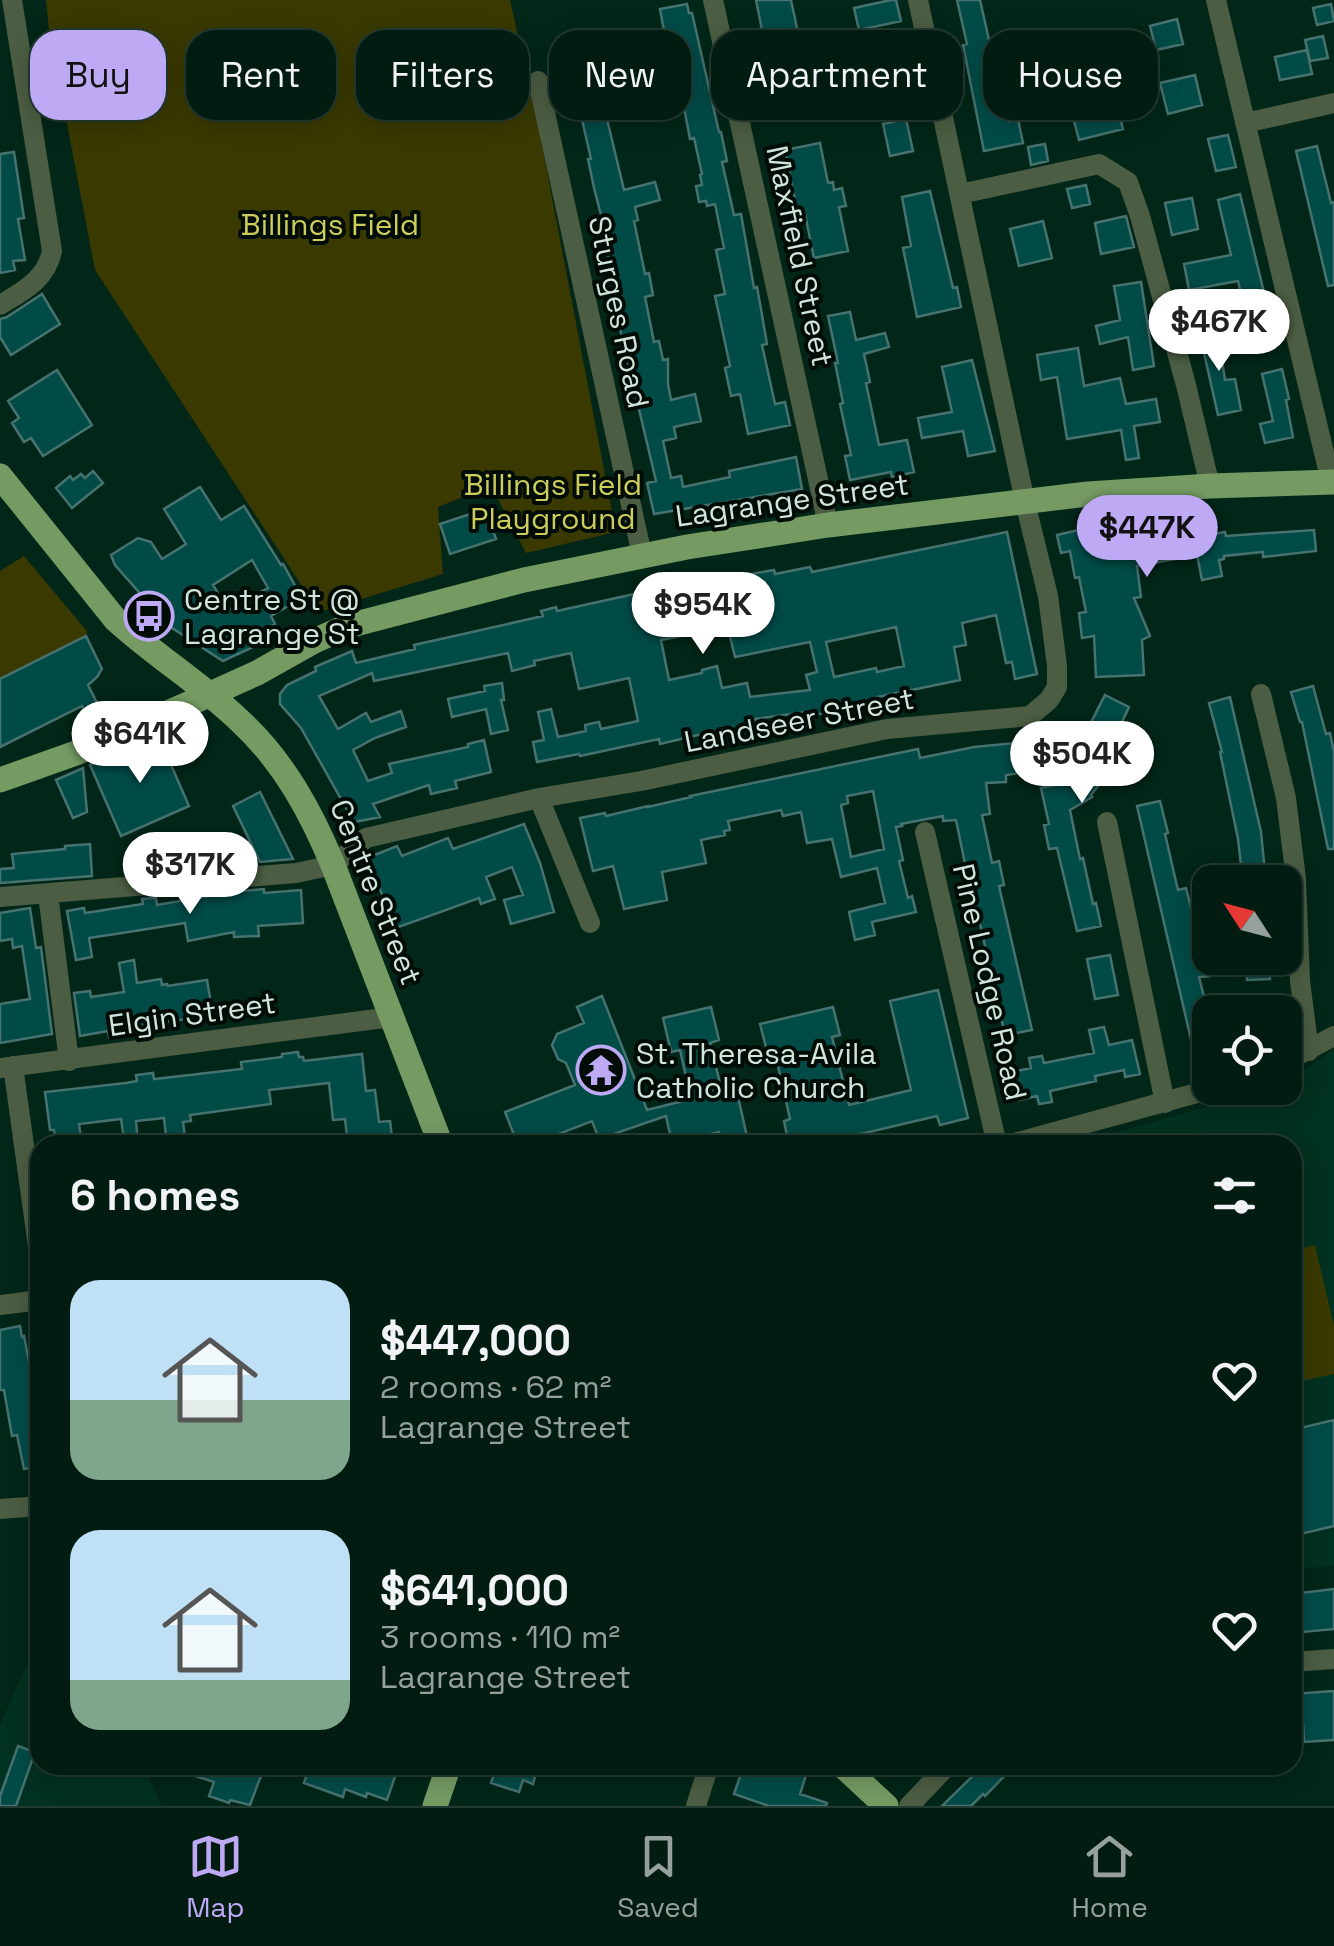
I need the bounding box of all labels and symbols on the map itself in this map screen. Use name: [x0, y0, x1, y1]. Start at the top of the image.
street label: Maxfield Street: [758, 142, 842, 370]
park label: Billings Field: [241, 205, 419, 244]
street label: Sturges Road: [580, 212, 658, 412]
pin: $467K: [1149, 289, 1289, 374]
street label: Lagrange Street: [673, 464, 911, 536]
park label: Billings Field Playground: [464, 465, 642, 538]
pin: $447K: [1077, 495, 1217, 580]
pin: $954K: [633, 572, 773, 657]
place label: Centre St @ Lagrange St: [184, 580, 360, 653]
bus stop icon: Centre St @ Lagrange St: [123, 590, 175, 642]
street label: Landseer Street: [681, 679, 917, 761]
pin: $641K: [70, 701, 210, 786]
pin: $504K: [1012, 721, 1152, 806]
street label: Centre Street: [321, 794, 431, 990]
pin: $317K: [120, 832, 260, 917]
street label: Pine Lodge Road: [944, 860, 1036, 1104]
north arrow: [1192, 865, 1302, 975]
street label: Elgin Street: [106, 983, 278, 1045]
place label: St. Theresa-Avila Catholic Church: [636, 1034, 876, 1107]
temple icon: St. Theresa-Avila Catholic Church: [575, 1044, 627, 1096]

